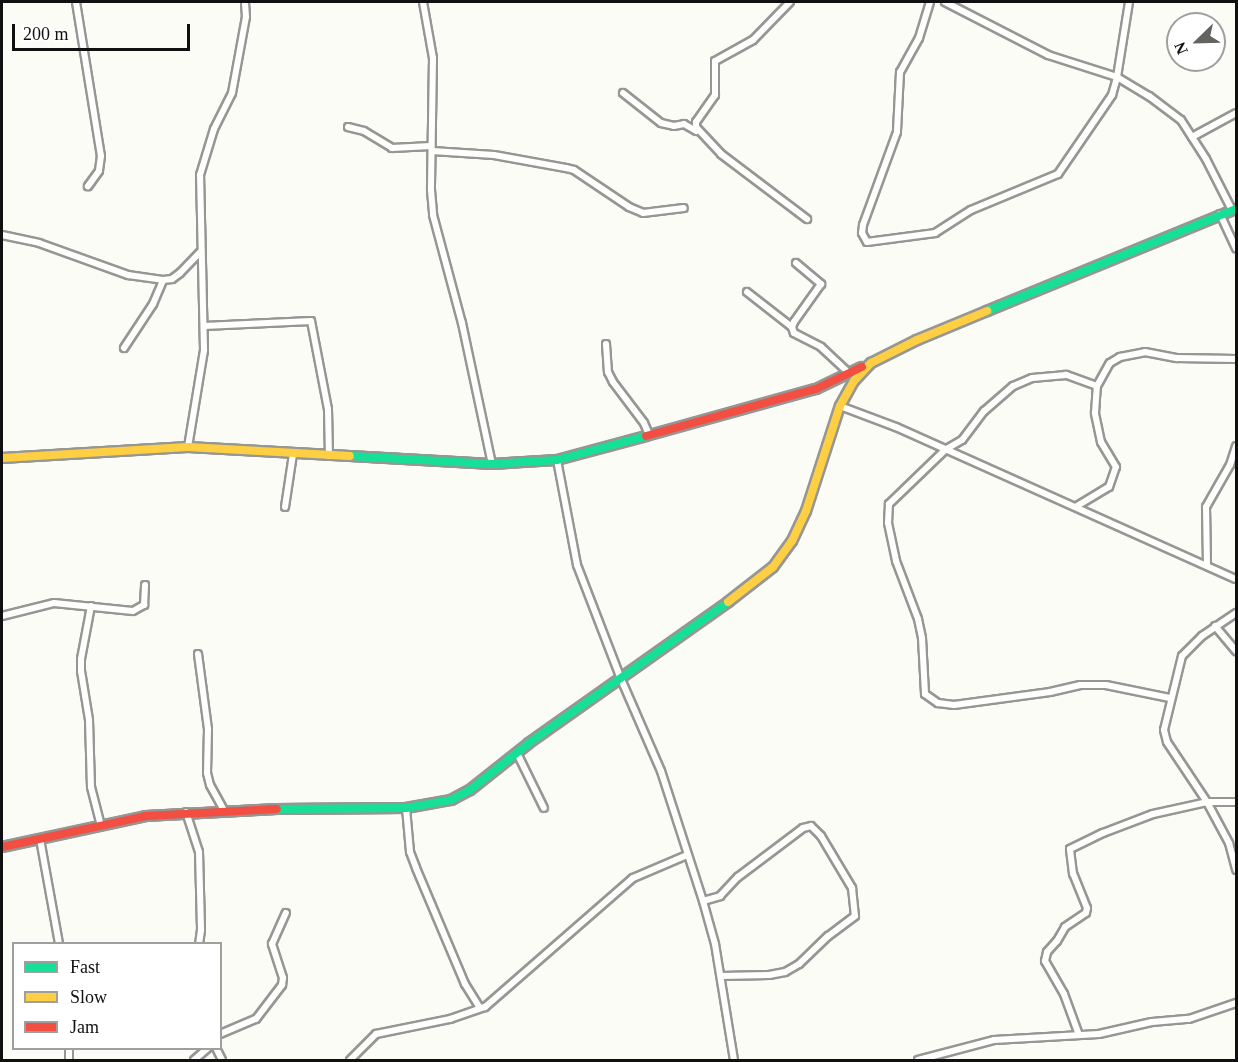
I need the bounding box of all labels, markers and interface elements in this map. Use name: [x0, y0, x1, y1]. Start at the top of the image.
scale bar: [15, 12, 194, 50]
north arrow: [1166, 12, 1226, 72]
text: 200 m: [23, 24, 69, 44]
text: N: [1171, 40, 1191, 57]
legend: [12, 942, 222, 1050]
text: Fast: [70, 957, 100, 977]
text: Slow: [70, 987, 107, 1007]
text: Jam: [70, 1017, 99, 1037]

